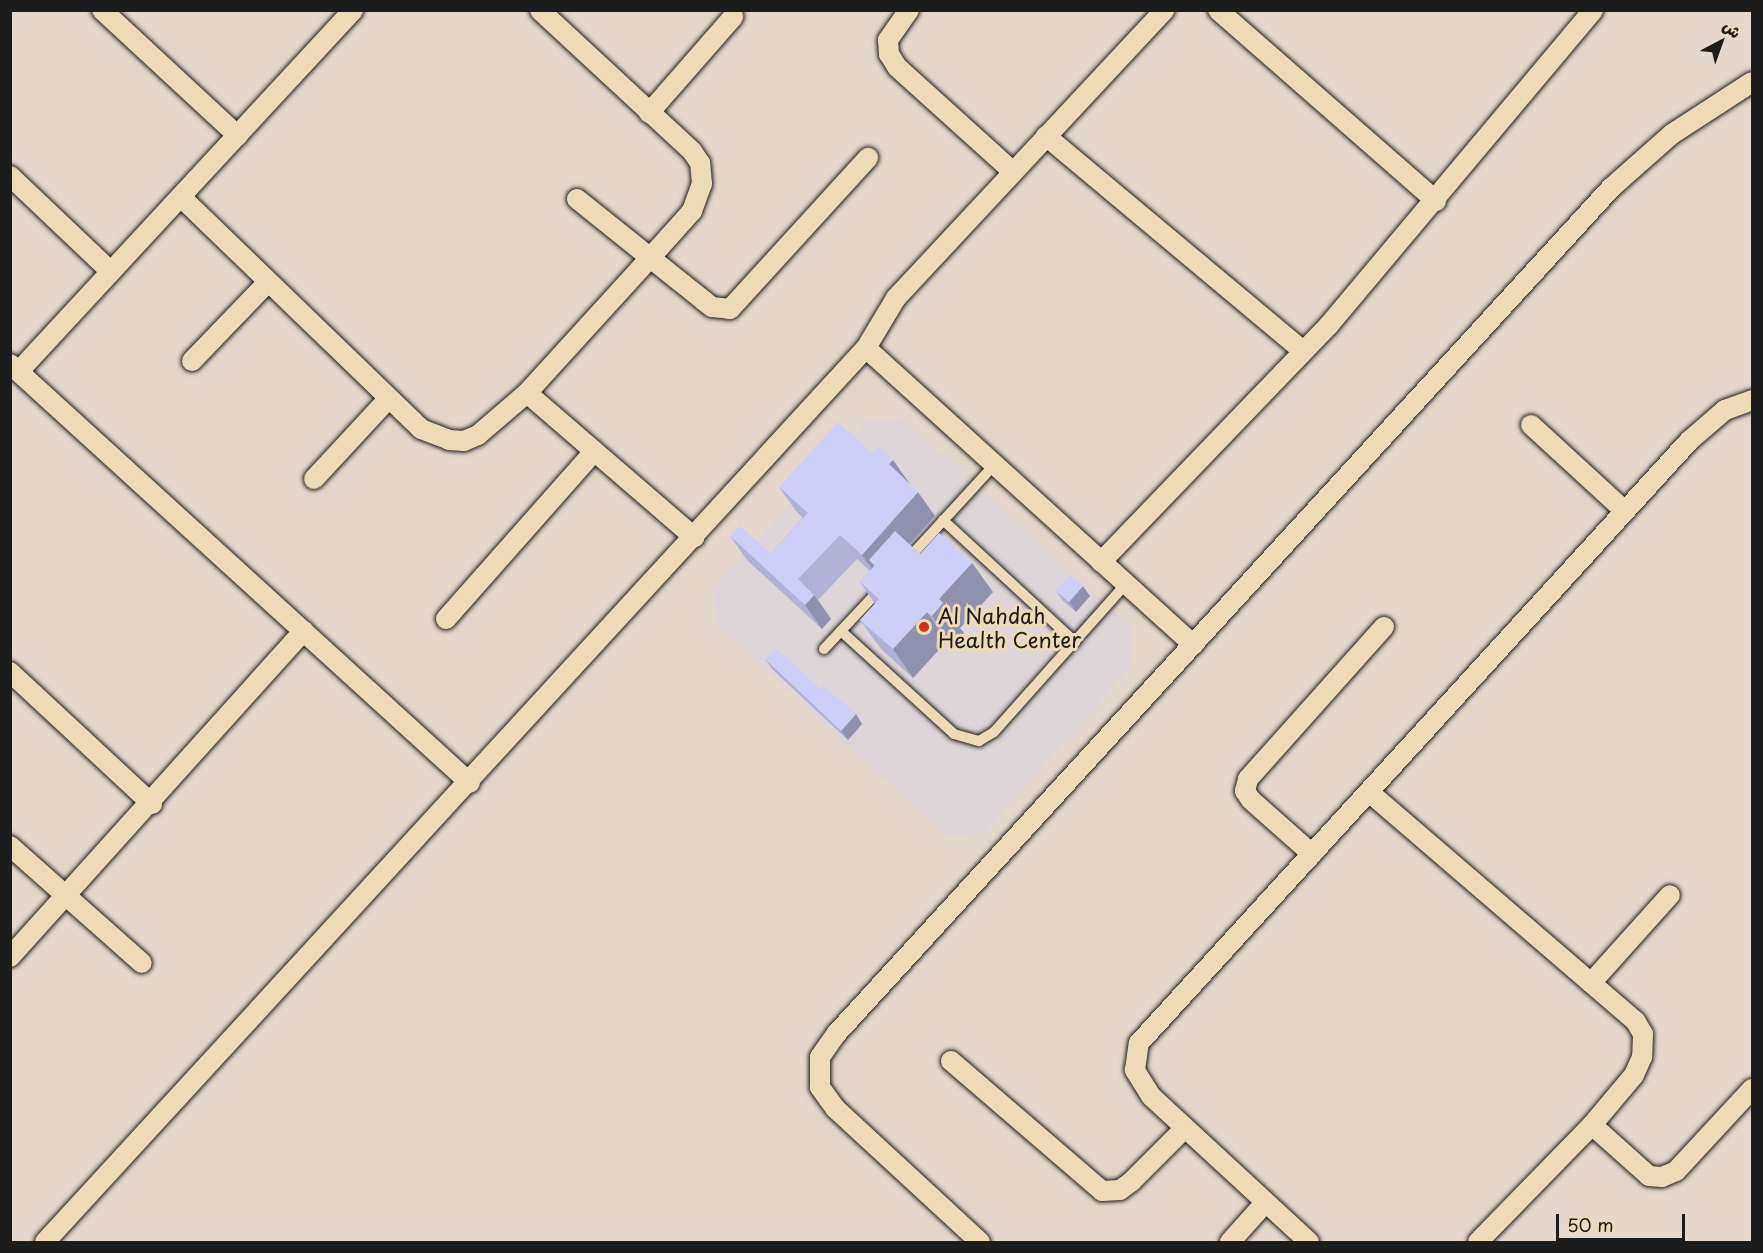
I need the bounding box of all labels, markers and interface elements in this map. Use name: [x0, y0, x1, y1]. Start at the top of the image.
north arrow: [1691, 12, 1751, 72]
text: ش: [1718, 14, 1747, 43]
place label: Al Nahdah Health Center: [938, 602, 1082, 652]
marker: Al Nahdah Health Center: [915, 618, 933, 636]
scale bar: [1559, 1202, 1688, 1240]
text: 50 m: [1567, 1211, 1614, 1238]

